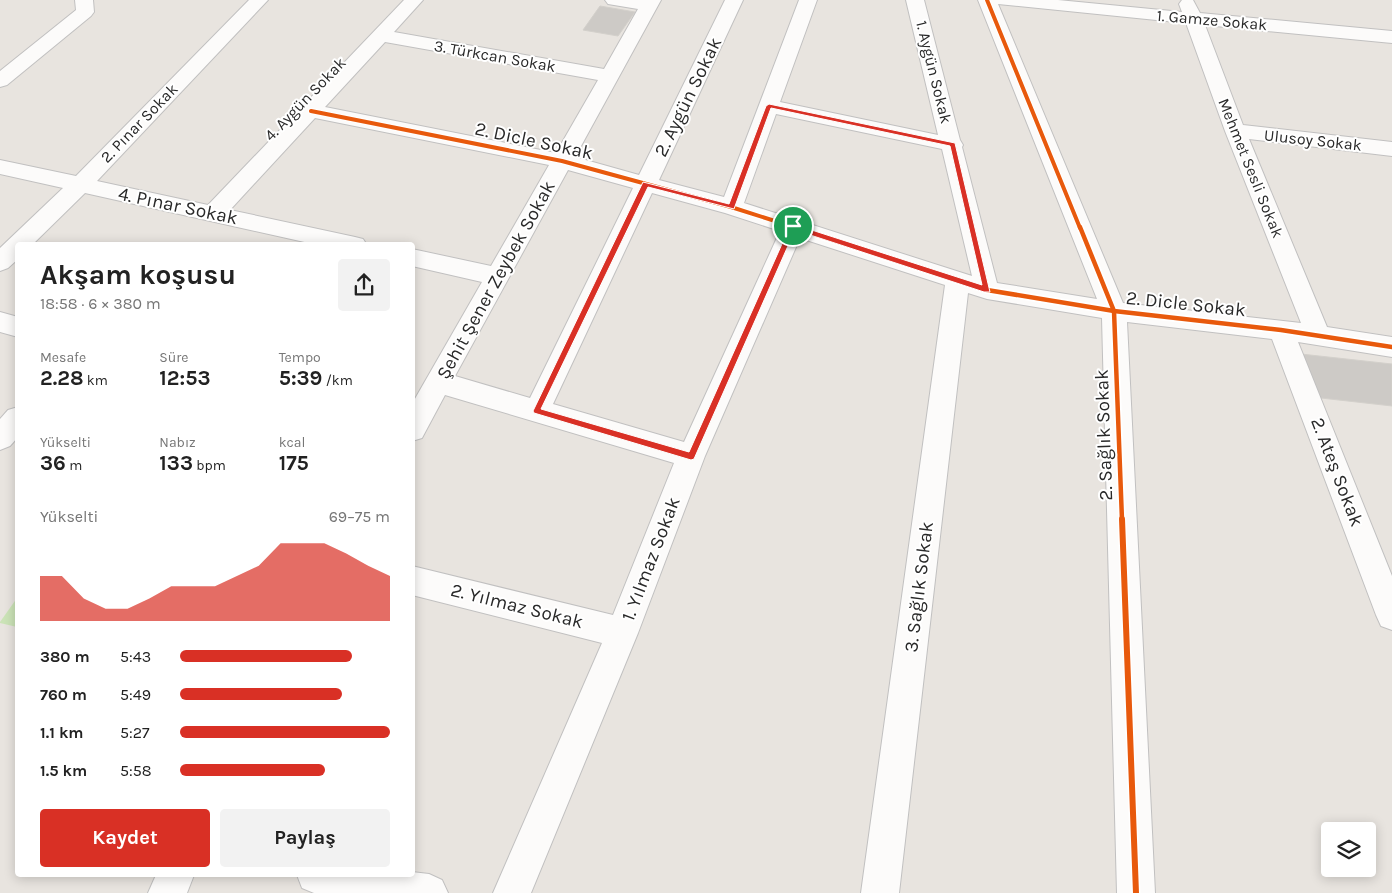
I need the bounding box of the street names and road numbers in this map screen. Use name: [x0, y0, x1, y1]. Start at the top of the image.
street label: 1. Gamze Sokak: [1156, 6, 1268, 34]
street label: 1. Aygün Sokak: [912, 19, 956, 125]
street label: 2. Aygün Sokak: [650, 34, 726, 160]
street label: 3. Türkcan Sokak: [433, 36, 557, 76]
street label: 4. Aygün Sokak: [260, 53, 350, 145]
street label: 2. Pınar Sokak: [96, 79, 182, 167]
street label: Mehmet Sesli Sokak: [1214, 95, 1288, 241]
street label: 2. Dicle Sokak: [473, 118, 595, 164]
street label: Ulusoy Sokak: [1263, 125, 1363, 155]
street label: Şehit Şener Zeybek Sokak: [432, 177, 560, 383]
street label: 4. Pınar Sokak: [116, 183, 240, 229]
street label: 2. Dicle Sokak: [1125, 287, 1247, 321]
street label: 2. Sağlık Sokak: [1091, 369, 1117, 501]
street label: 2. Ateş Sokak: [1306, 414, 1368, 530]
street label: 1. Yılmaz Sokak: [617, 494, 685, 624]
street label: 3. Sağlık Sokak: [900, 520, 938, 654]
street label: 2. Yılmaz Sokak: [448, 579, 586, 633]

